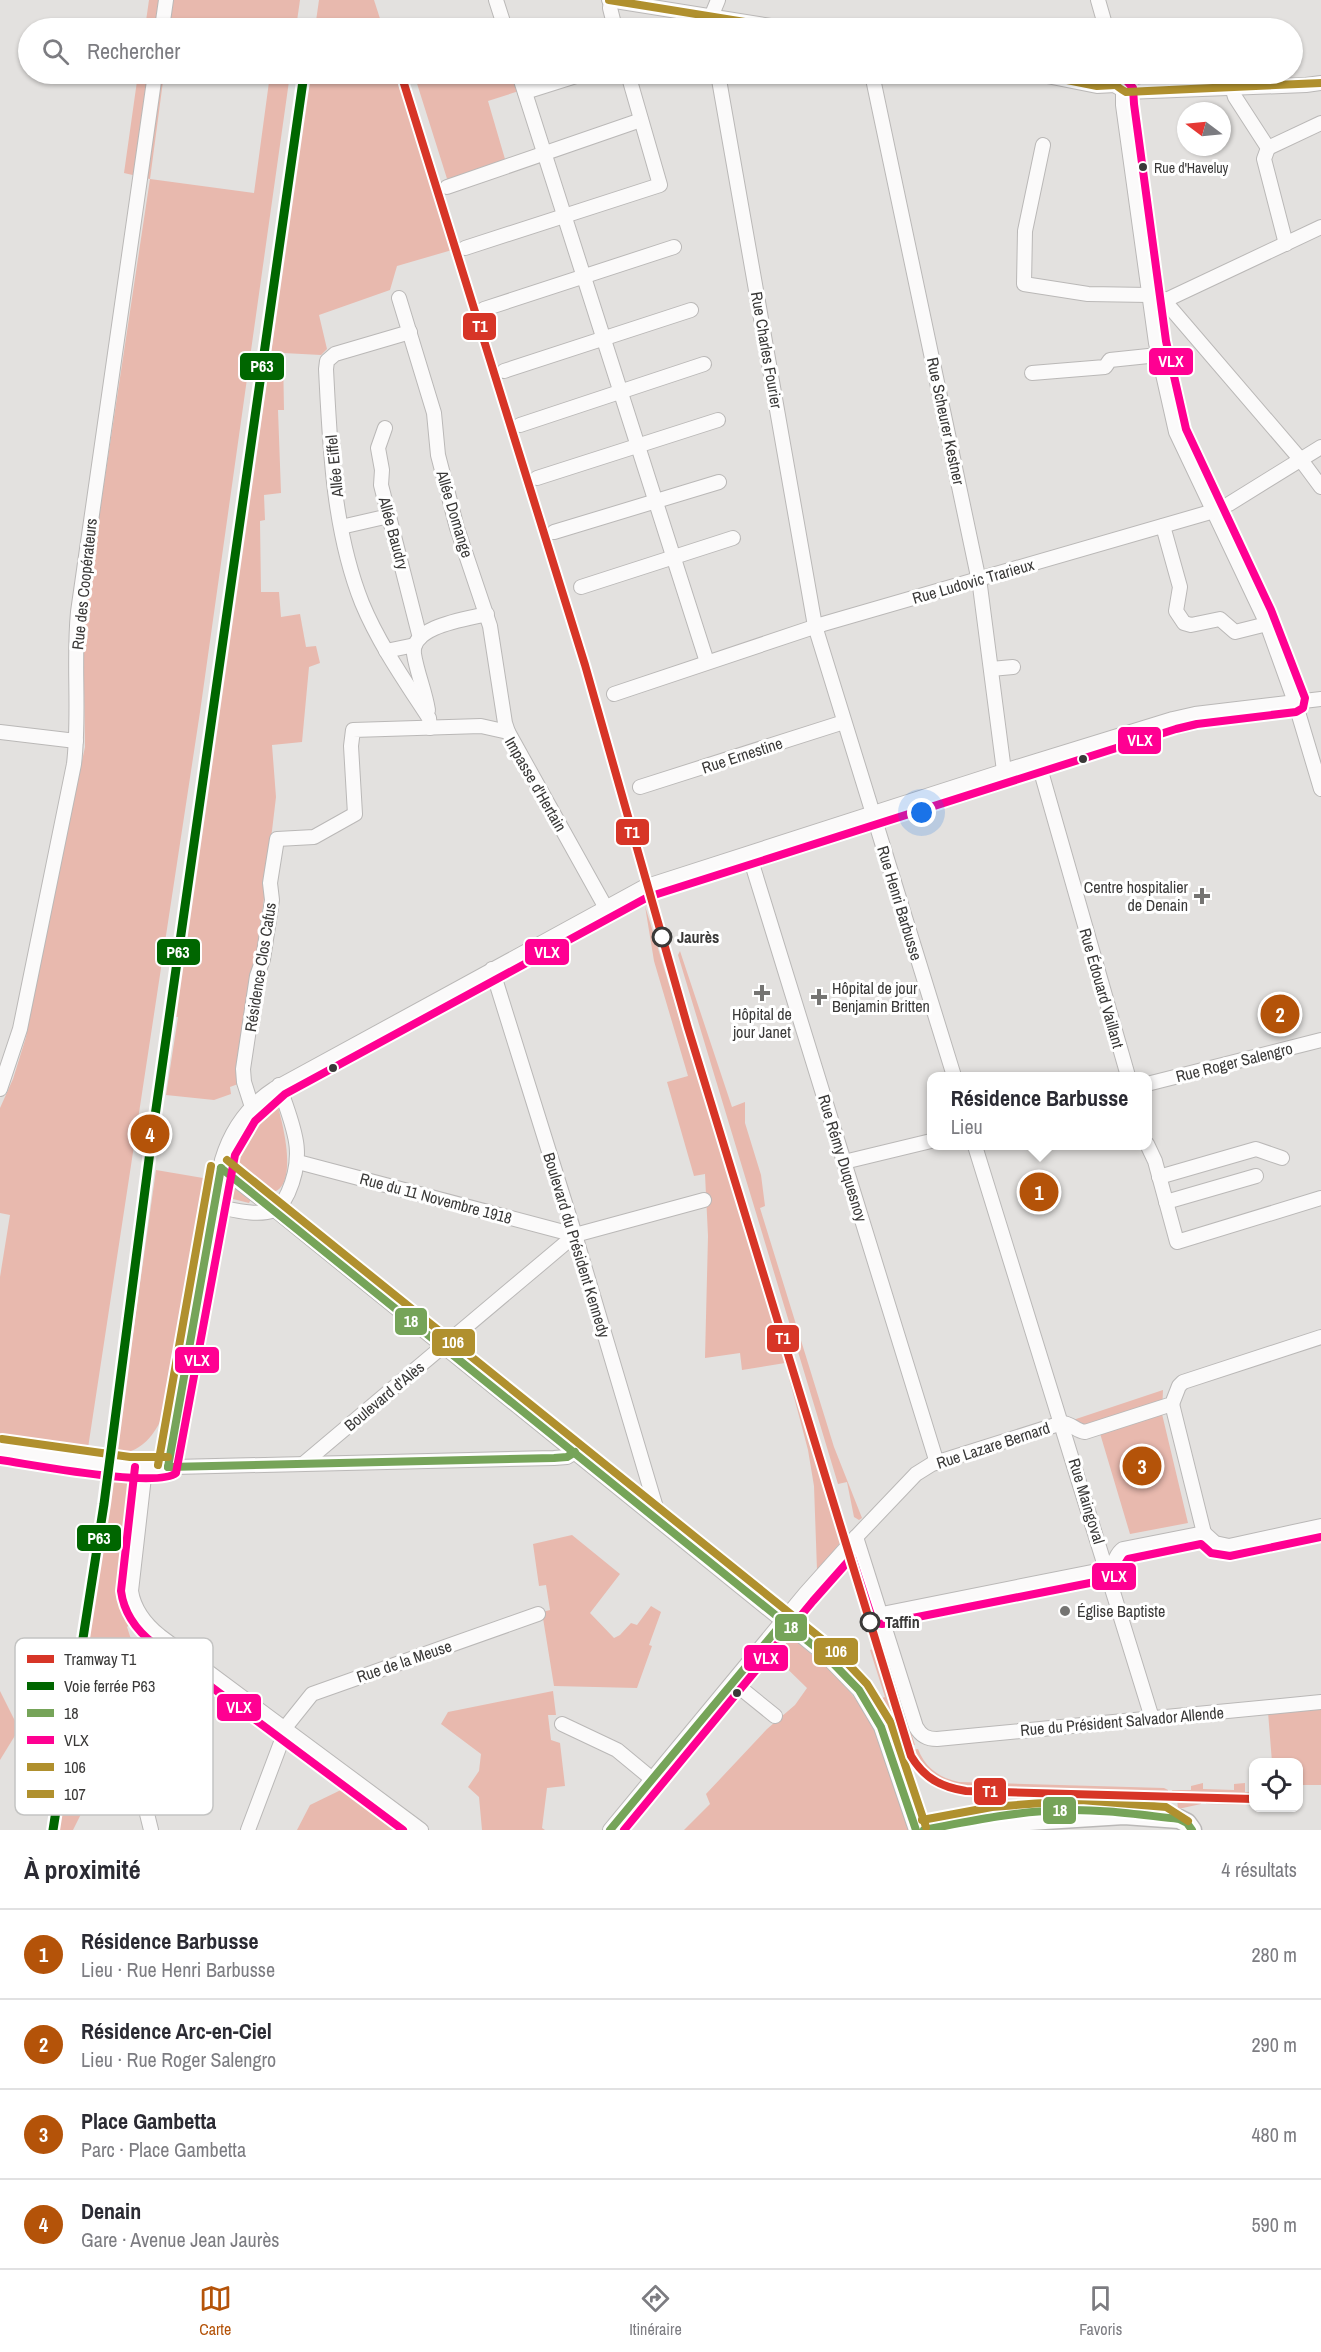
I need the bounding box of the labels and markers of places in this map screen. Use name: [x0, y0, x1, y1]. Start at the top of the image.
place label: Rue d'Haveluy: [1154, 159, 1229, 177]
marker: Rue d'Haveluy: [1137, 161, 1149, 173]
unlabelled marker: [1077, 753, 1089, 765]
place label: Centre hospitalier de Denain: [1084, 876, 1189, 916]
marker: Centre hospitalier de Denain: [1193, 887, 1211, 905]
place label: Jaurès: [677, 926, 719, 948]
marker: Jaurès: [652, 927, 672, 947]
place label: Hôpital de jour Benjamin Britten: [832, 977, 930, 1017]
marker: Hôpital de jour Janet: [753, 984, 771, 1002]
marker: Hôpital de jour Benjamin Britten: [810, 988, 828, 1006]
pin: 2: [1260, 992, 1300, 1036]
place label: Hôpital de jour Janet: [732, 1003, 792, 1043]
unlabelled marker: [327, 1062, 339, 1074]
pin: 4: [130, 1112, 170, 1156]
pin: 1: [1020, 1170, 1058, 1214]
pin: 3: [1122, 1444, 1162, 1488]
place label: Église Baptiste: [1077, 1600, 1165, 1622]
marker: Église Baptiste: [1058, 1604, 1072, 1618]
place label: Taffin: [885, 1611, 920, 1633]
marker: Taffin: [860, 1612, 880, 1632]
unlabelled marker: [731, 1687, 743, 1699]

